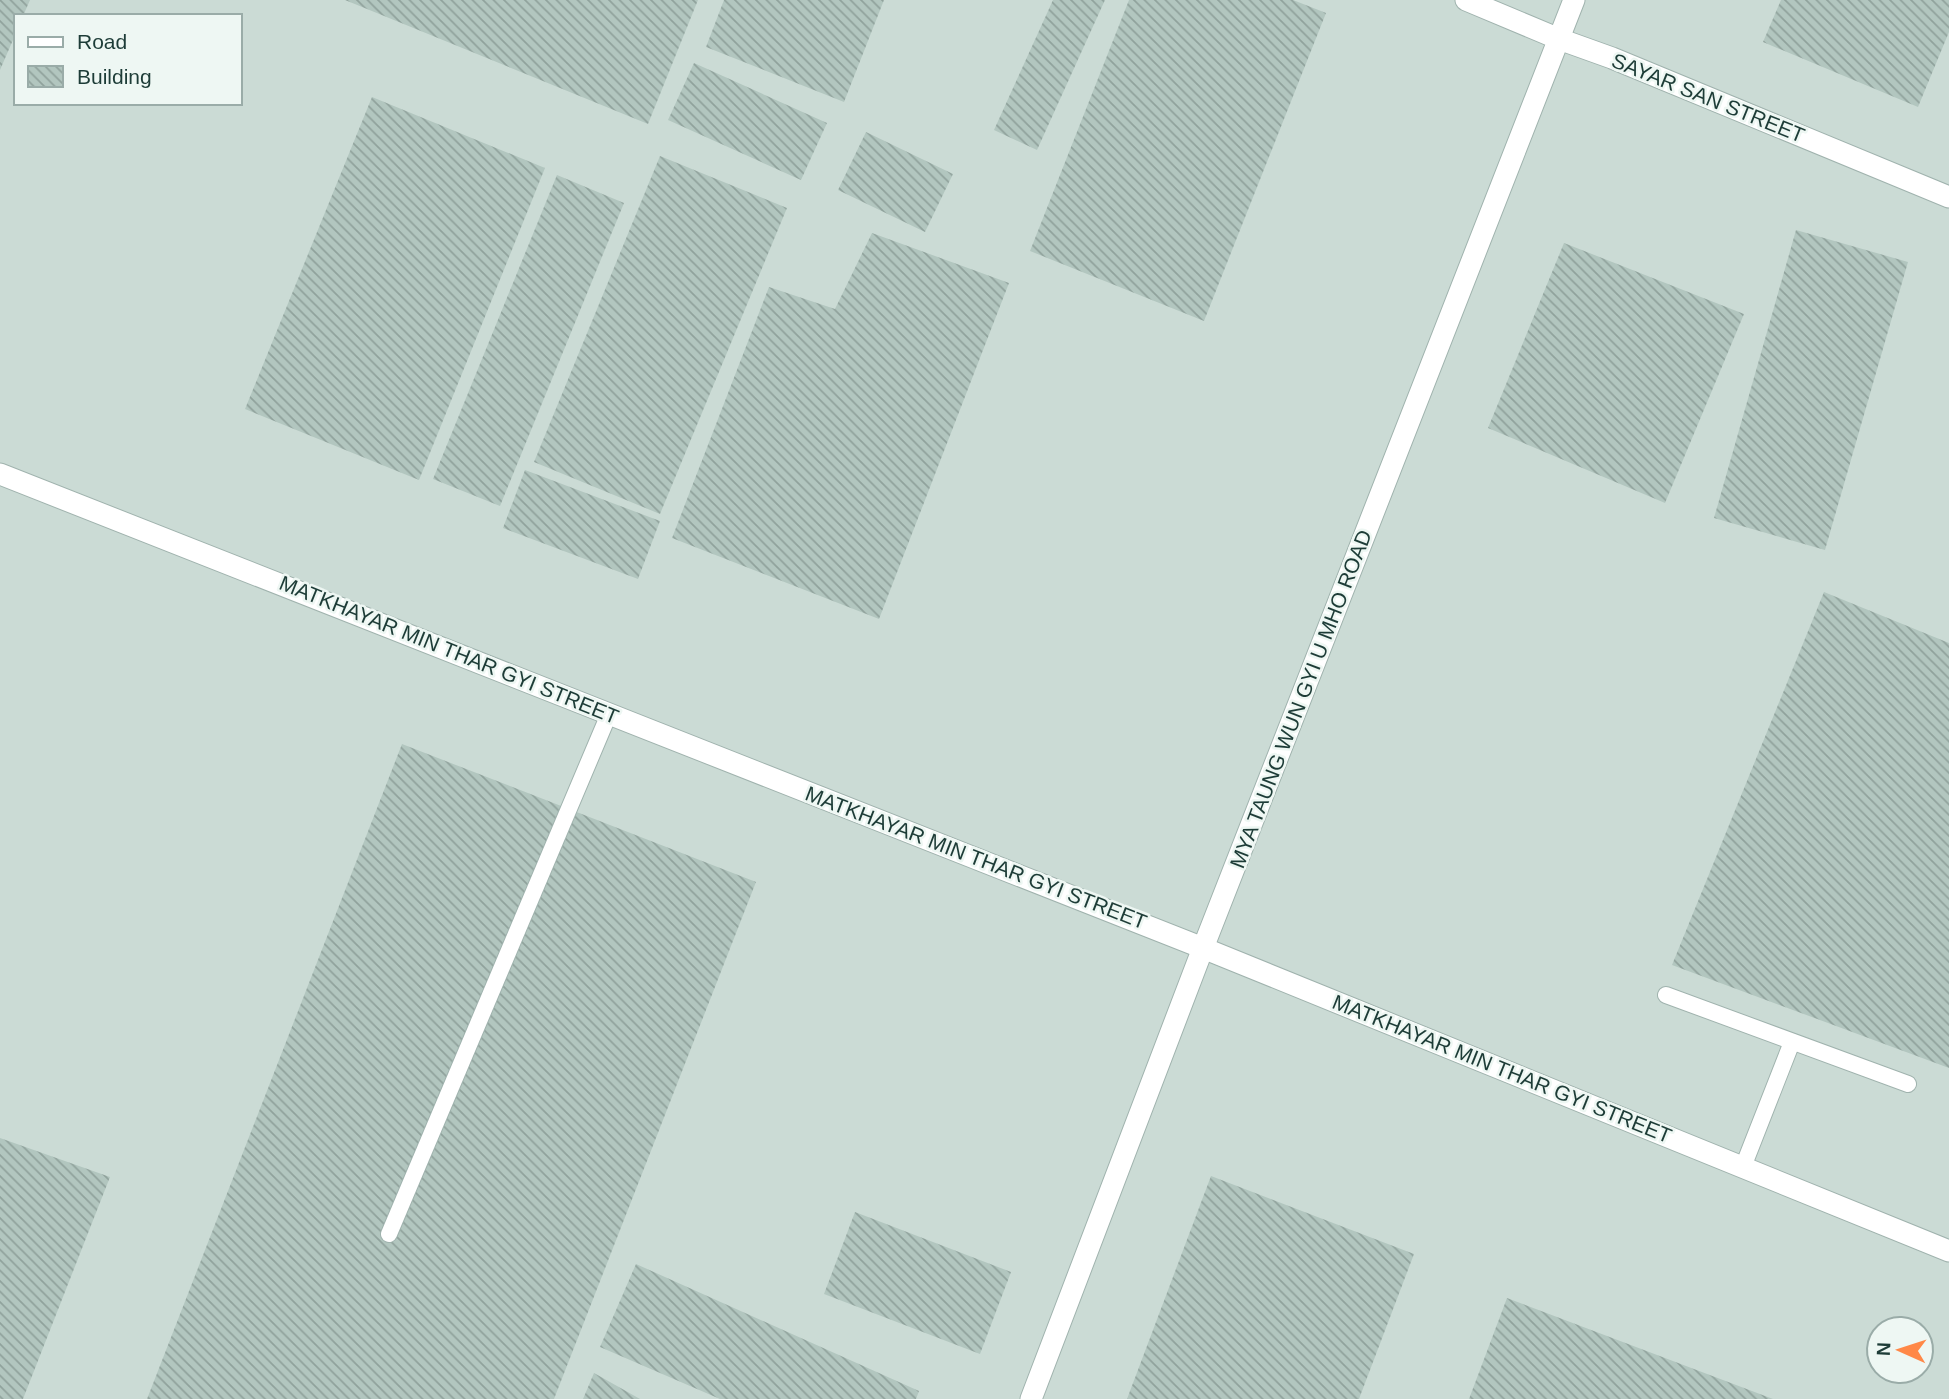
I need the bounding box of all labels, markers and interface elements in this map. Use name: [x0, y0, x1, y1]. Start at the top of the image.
legend: [14, 14, 242, 105]
text: Road: [77, 30, 127, 53]
street label: SAYAR SAN STREET: [1608, 48, 1808, 147]
text: Building: [77, 65, 152, 88]
street label: MYA TAUNG WUN GYI U MHO ROAD: [1225, 526, 1376, 871]
street label: MATKHAYAR MIN THAR GYI STREET: [276, 571, 622, 728]
street label: MATKHAYAR MIN THAR GYI STREET: [802, 782, 1150, 933]
street label: MATKHAYAR MIN THAR GYI STREET: [1329, 990, 1675, 1147]
north arrow: [1865, 1315, 1935, 1385]
text: N: [1873, 1342, 1894, 1357]

